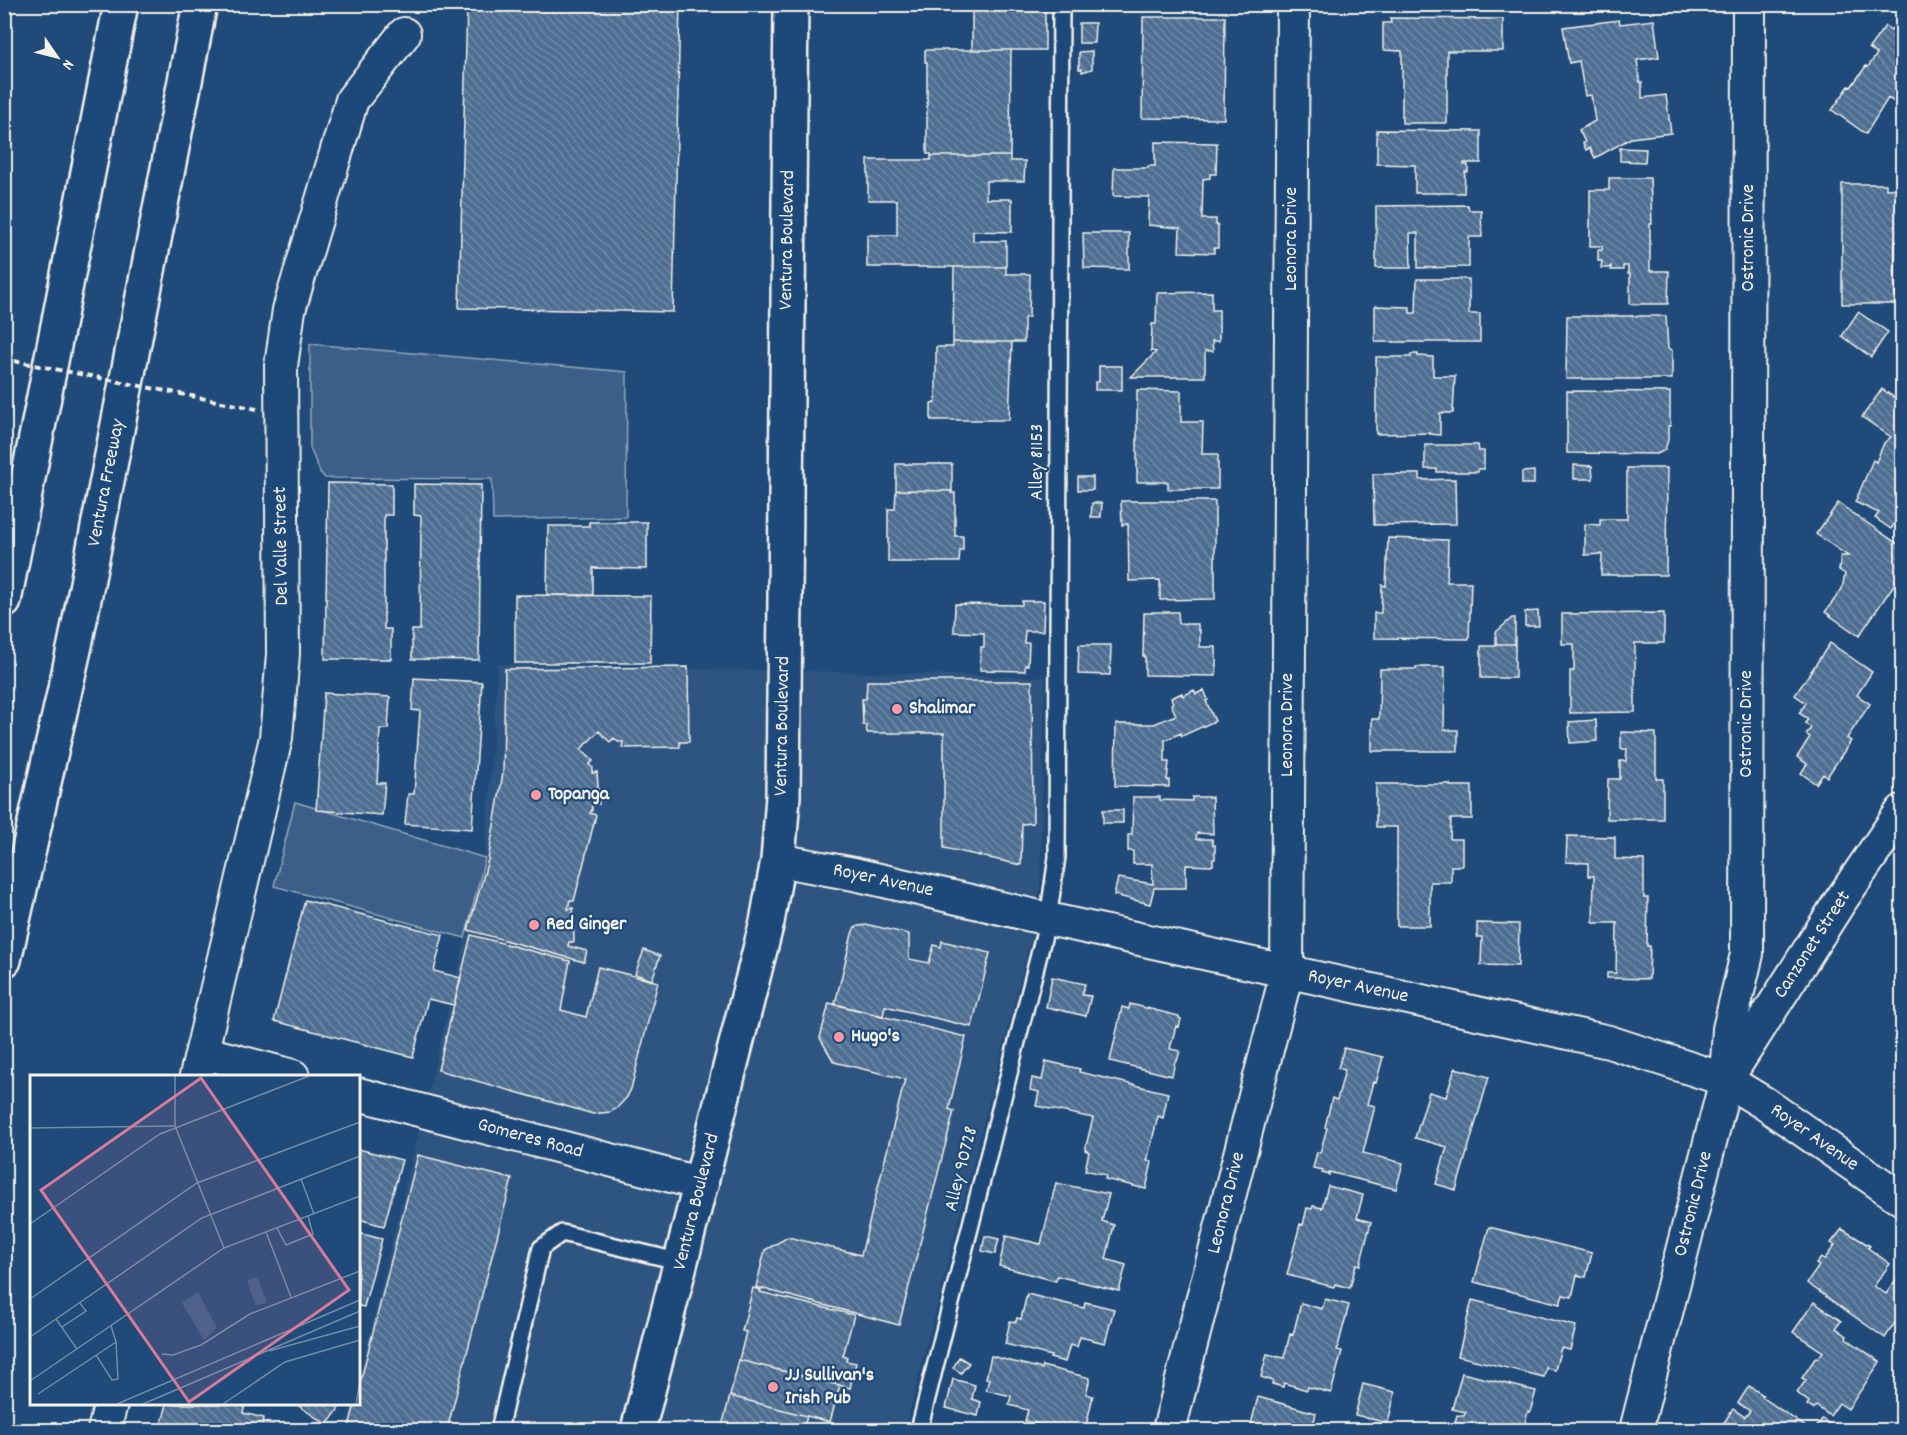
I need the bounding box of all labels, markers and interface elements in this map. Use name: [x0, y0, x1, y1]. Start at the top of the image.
north arrow: [27, 27, 87, 87]
text: N: [55, 54, 79, 74]
street label: Ventura Boulevard: [773, 170, 803, 310]
street label: Ostronic Drive: [1735, 184, 1763, 292]
street label: Leonora Drive: [1278, 187, 1306, 291]
street label: Ventura Freeway: [81, 416, 133, 549]
street label: Alley 81153: [1024, 424, 1052, 500]
street label: Del Valle Street: [267, 486, 297, 606]
street label: Ventura Boulevard: [768, 656, 798, 796]
street label: Ostronic Drive: [1733, 670, 1761, 778]
street label: Leonora Drive: [1274, 673, 1302, 777]
place label: Shalimar: [909, 695, 976, 723]
marker: Shalimar: [890, 702, 904, 716]
place label: Topanga: [548, 781, 610, 809]
marker: Topanga: [529, 788, 543, 802]
street label: Royer Avenue: [830, 857, 936, 905]
street label: Canzonet Street: [1768, 886, 1858, 1004]
place label: Red Ginger: [546, 911, 627, 939]
marker: Red Ginger: [527, 918, 541, 932]
street label: Royer Avenue: [1305, 963, 1411, 1011]
place label: Hugo's: [851, 1023, 900, 1051]
marker: Hugo's: [832, 1030, 846, 1044]
inset map: [30, 1075, 360, 1405]
street label: Royer Avenue: [1764, 1097, 1864, 1179]
street label: Gomeres Road: [474, 1111, 586, 1167]
street label: Alley 90728: [938, 1124, 986, 1214]
street label: Ventura Boulevard: [666, 1131, 728, 1273]
street label: Ostronic Drive: [1667, 1148, 1721, 1260]
street label: Leonora Drive: [1201, 1149, 1253, 1257]
place label: JJ Sullivan's Irish Pub: [785, 1362, 874, 1413]
marker: JJ Sullivan's Irish Pub: [766, 1380, 780, 1394]

